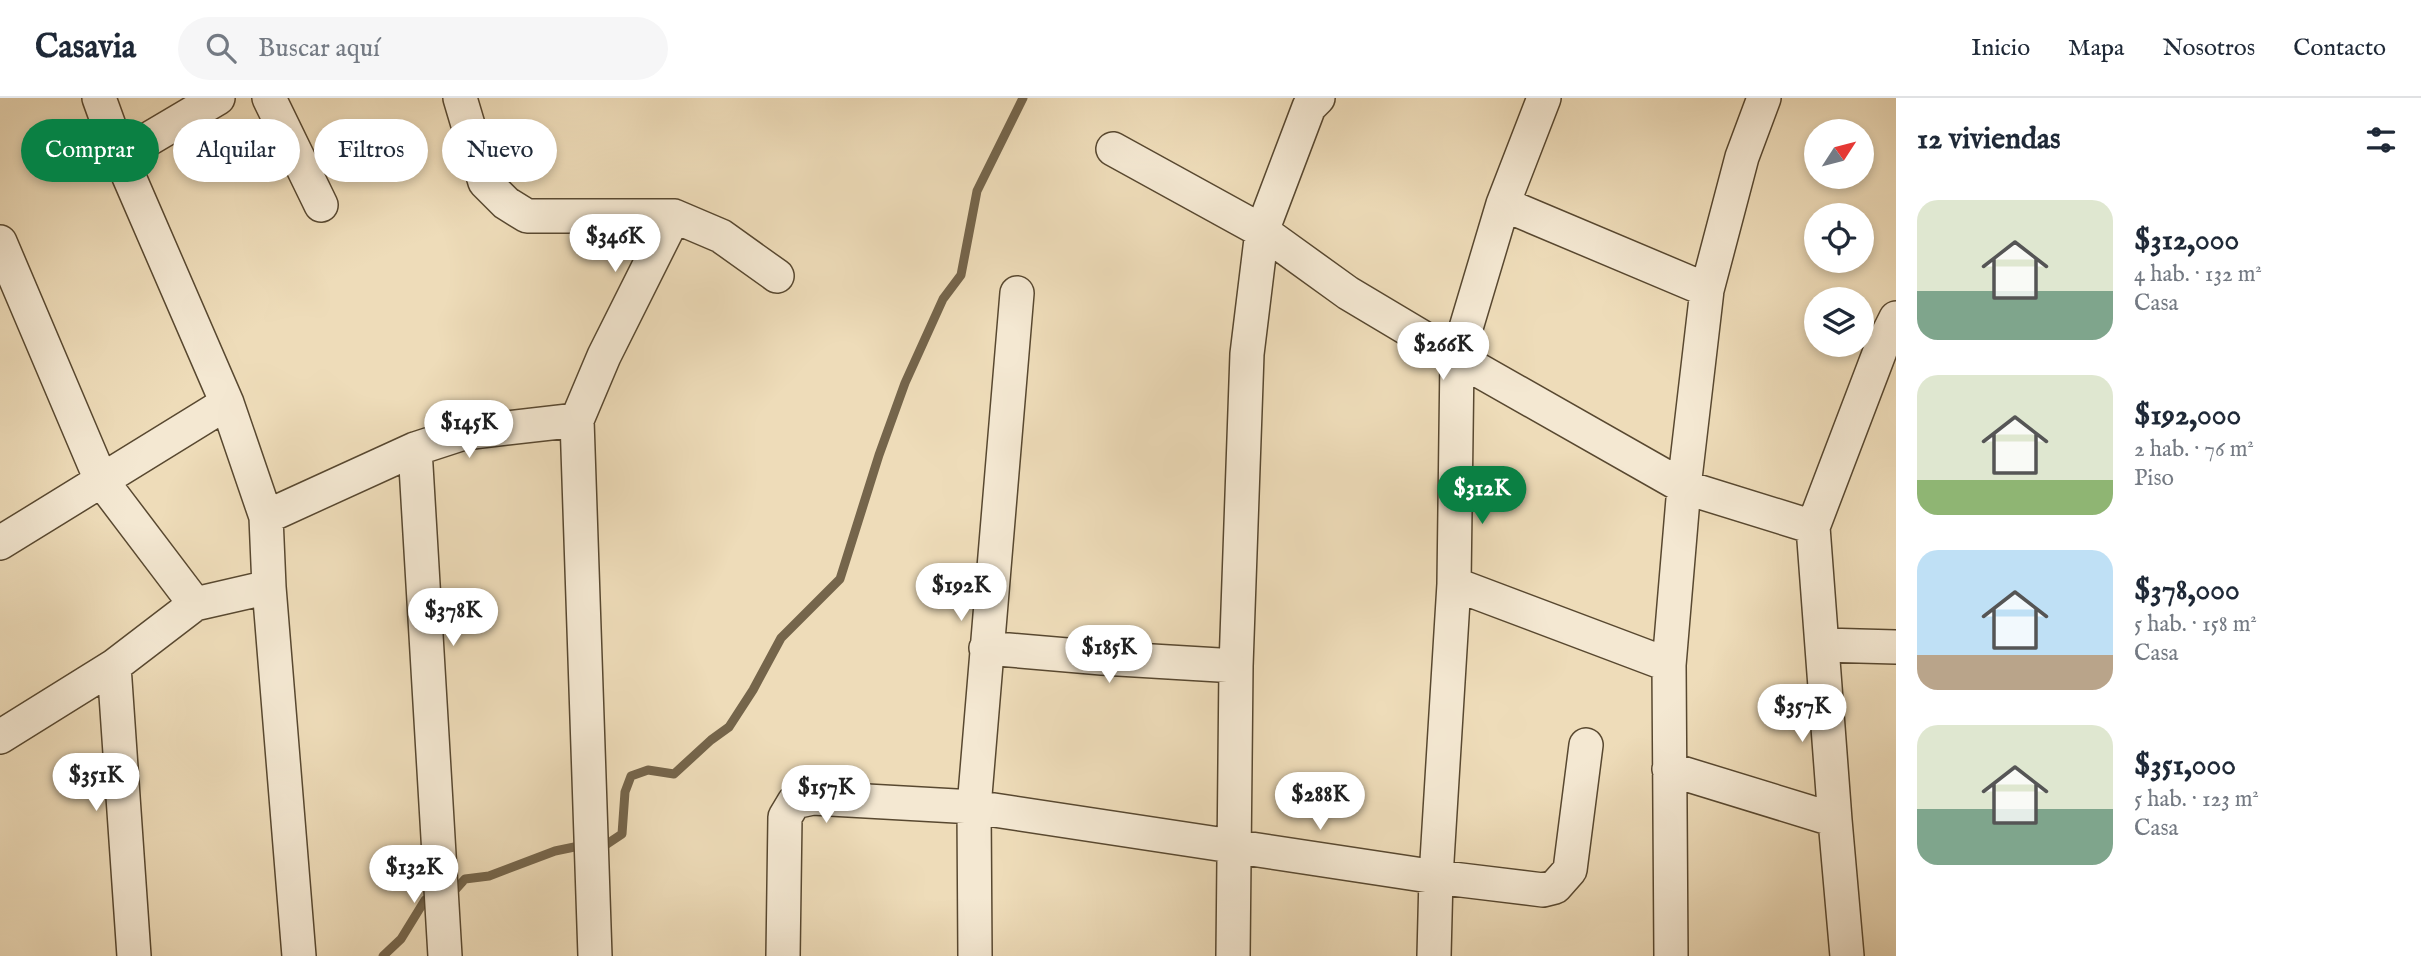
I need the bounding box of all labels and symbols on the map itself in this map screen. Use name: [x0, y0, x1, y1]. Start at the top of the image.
north arrow: [1804, 119, 1874, 189]
pin: $346K: [566, 214, 664, 274]
pin: $266K: [1394, 322, 1492, 382]
pin: $145K: [420, 400, 518, 460]
pin: $312K: [1433, 466, 1531, 526]
pin: $192K: [912, 564, 1010, 623]
pin: $378K: [404, 588, 502, 648]
pin: $185K: [1060, 626, 1158, 685]
pin: $357K: [1753, 684, 1851, 744]
pin: $351K: [47, 754, 145, 813]
pin: $157K: [777, 766, 875, 825]
pin: $288K: [1271, 772, 1369, 832]
pin: $132K: [365, 846, 463, 905]

